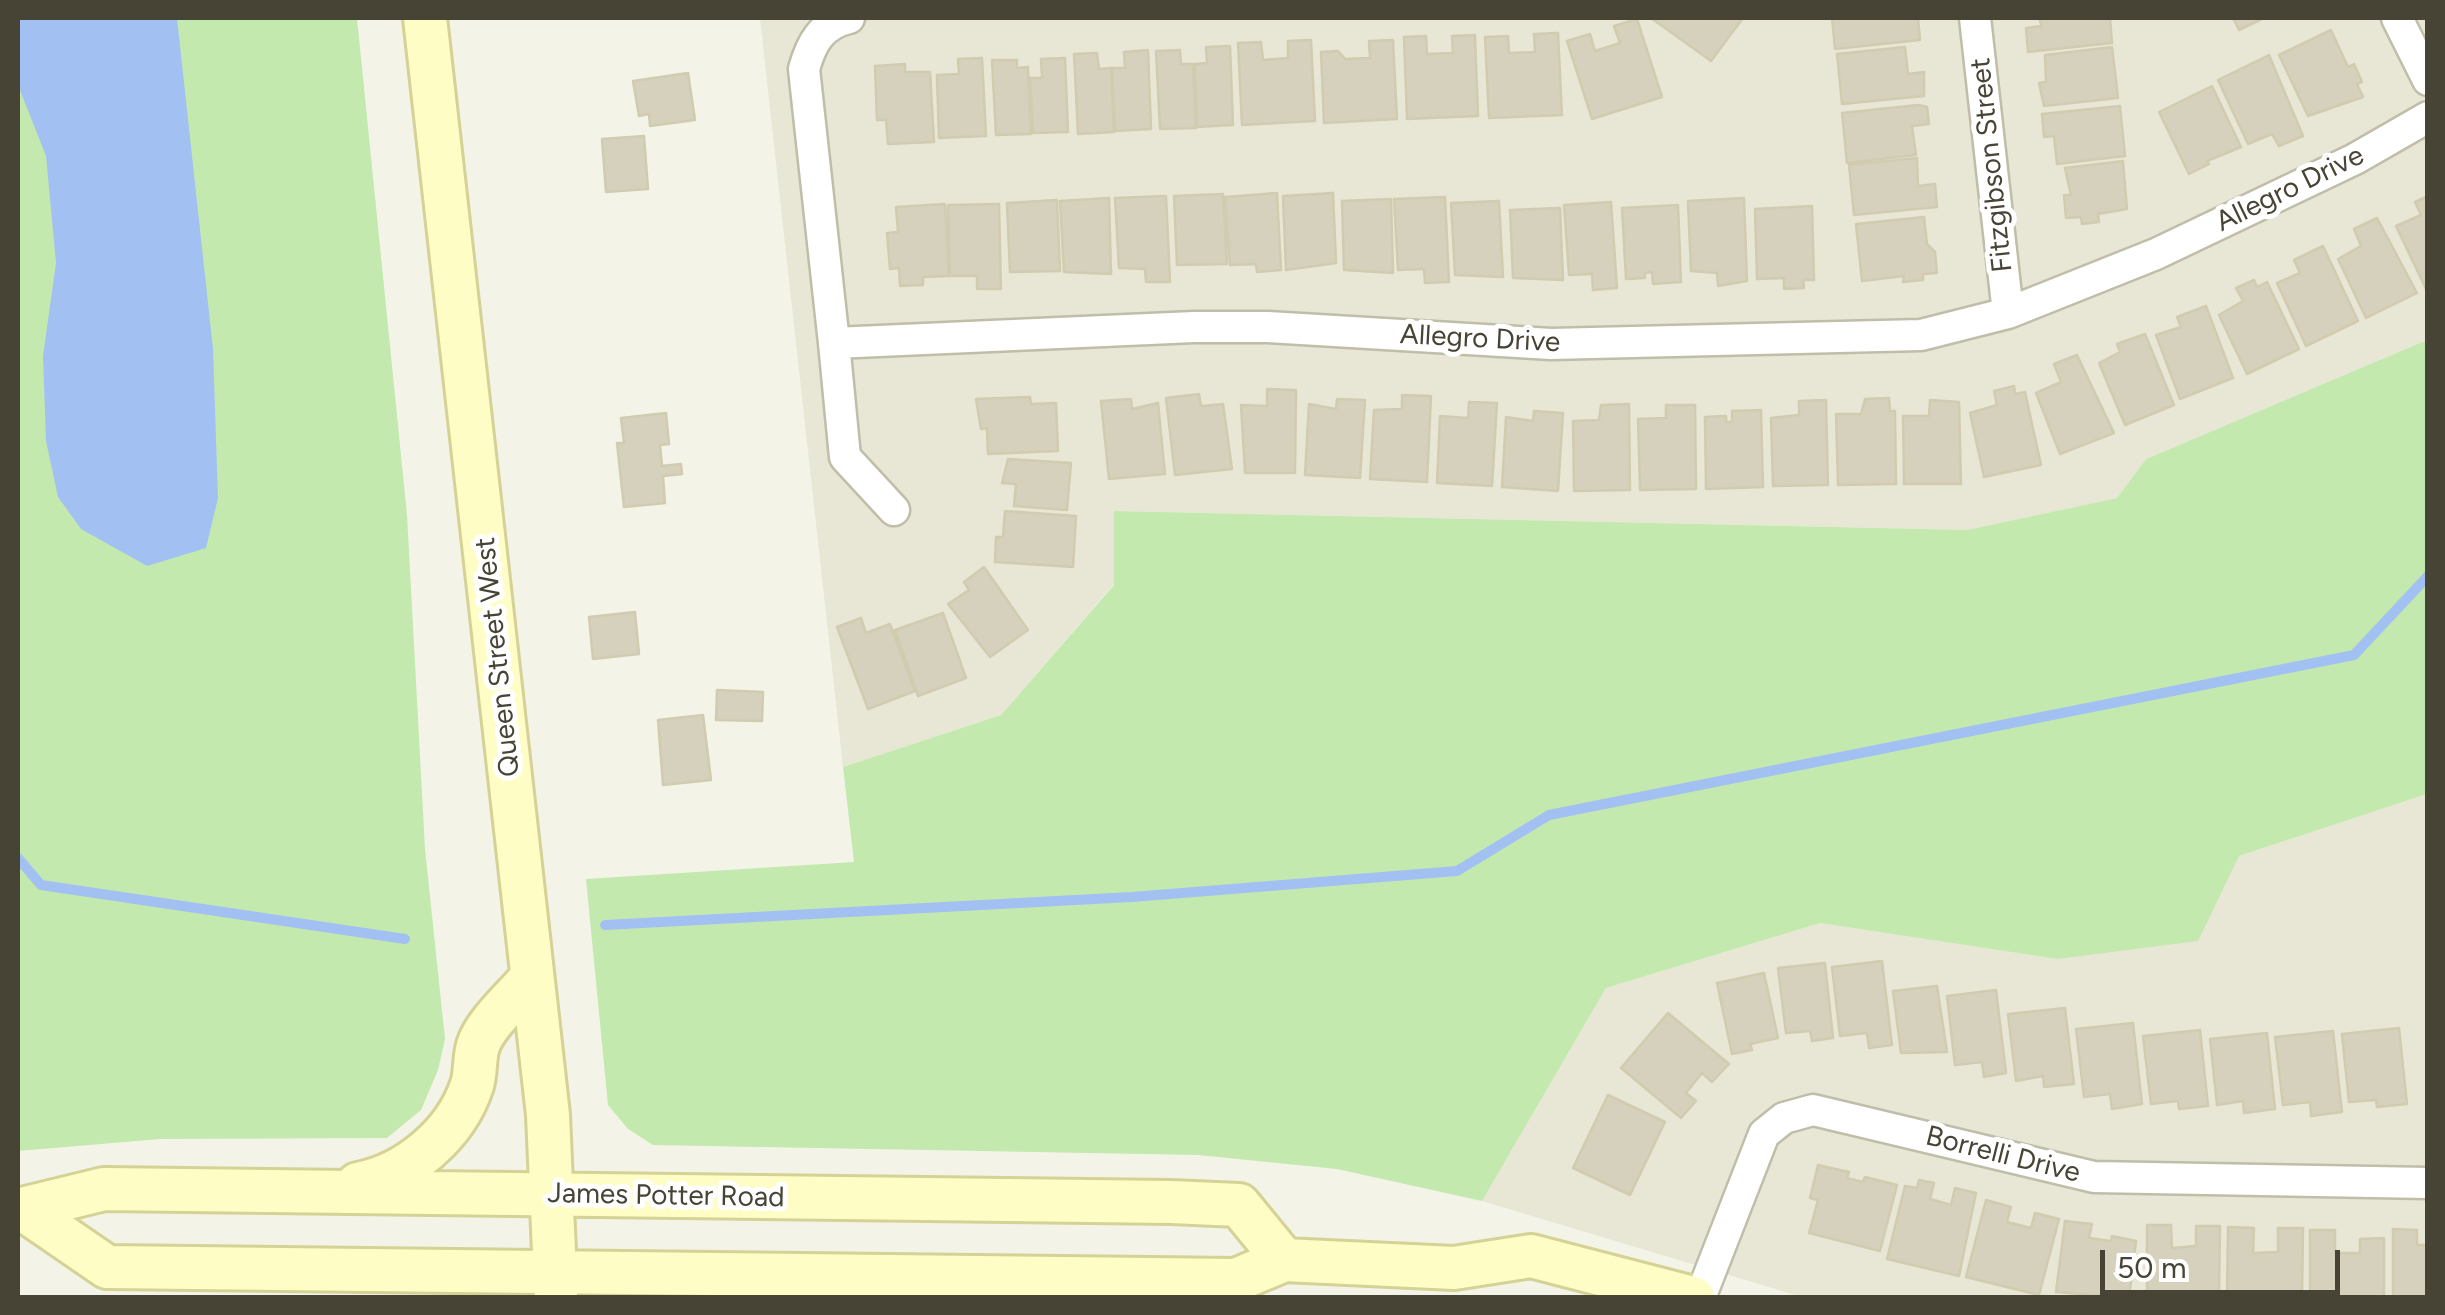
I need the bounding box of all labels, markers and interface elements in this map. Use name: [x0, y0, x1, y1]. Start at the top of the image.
street label: Fitzgibson Street: [1964, 56, 2020, 274]
street label: Allegro Drive: [2211, 139, 2369, 239]
street label: Allegro Drive: [1399, 318, 1561, 360]
street label: Queen Street West: [469, 536, 527, 778]
street label: Borrelli Drive: [1922, 1120, 2084, 1190]
street label: James Potter Road: [547, 1177, 785, 1215]
scale bar: [2105, 1230, 2345, 1292]
text: 50 m: [2117, 1249, 2186, 1286]

